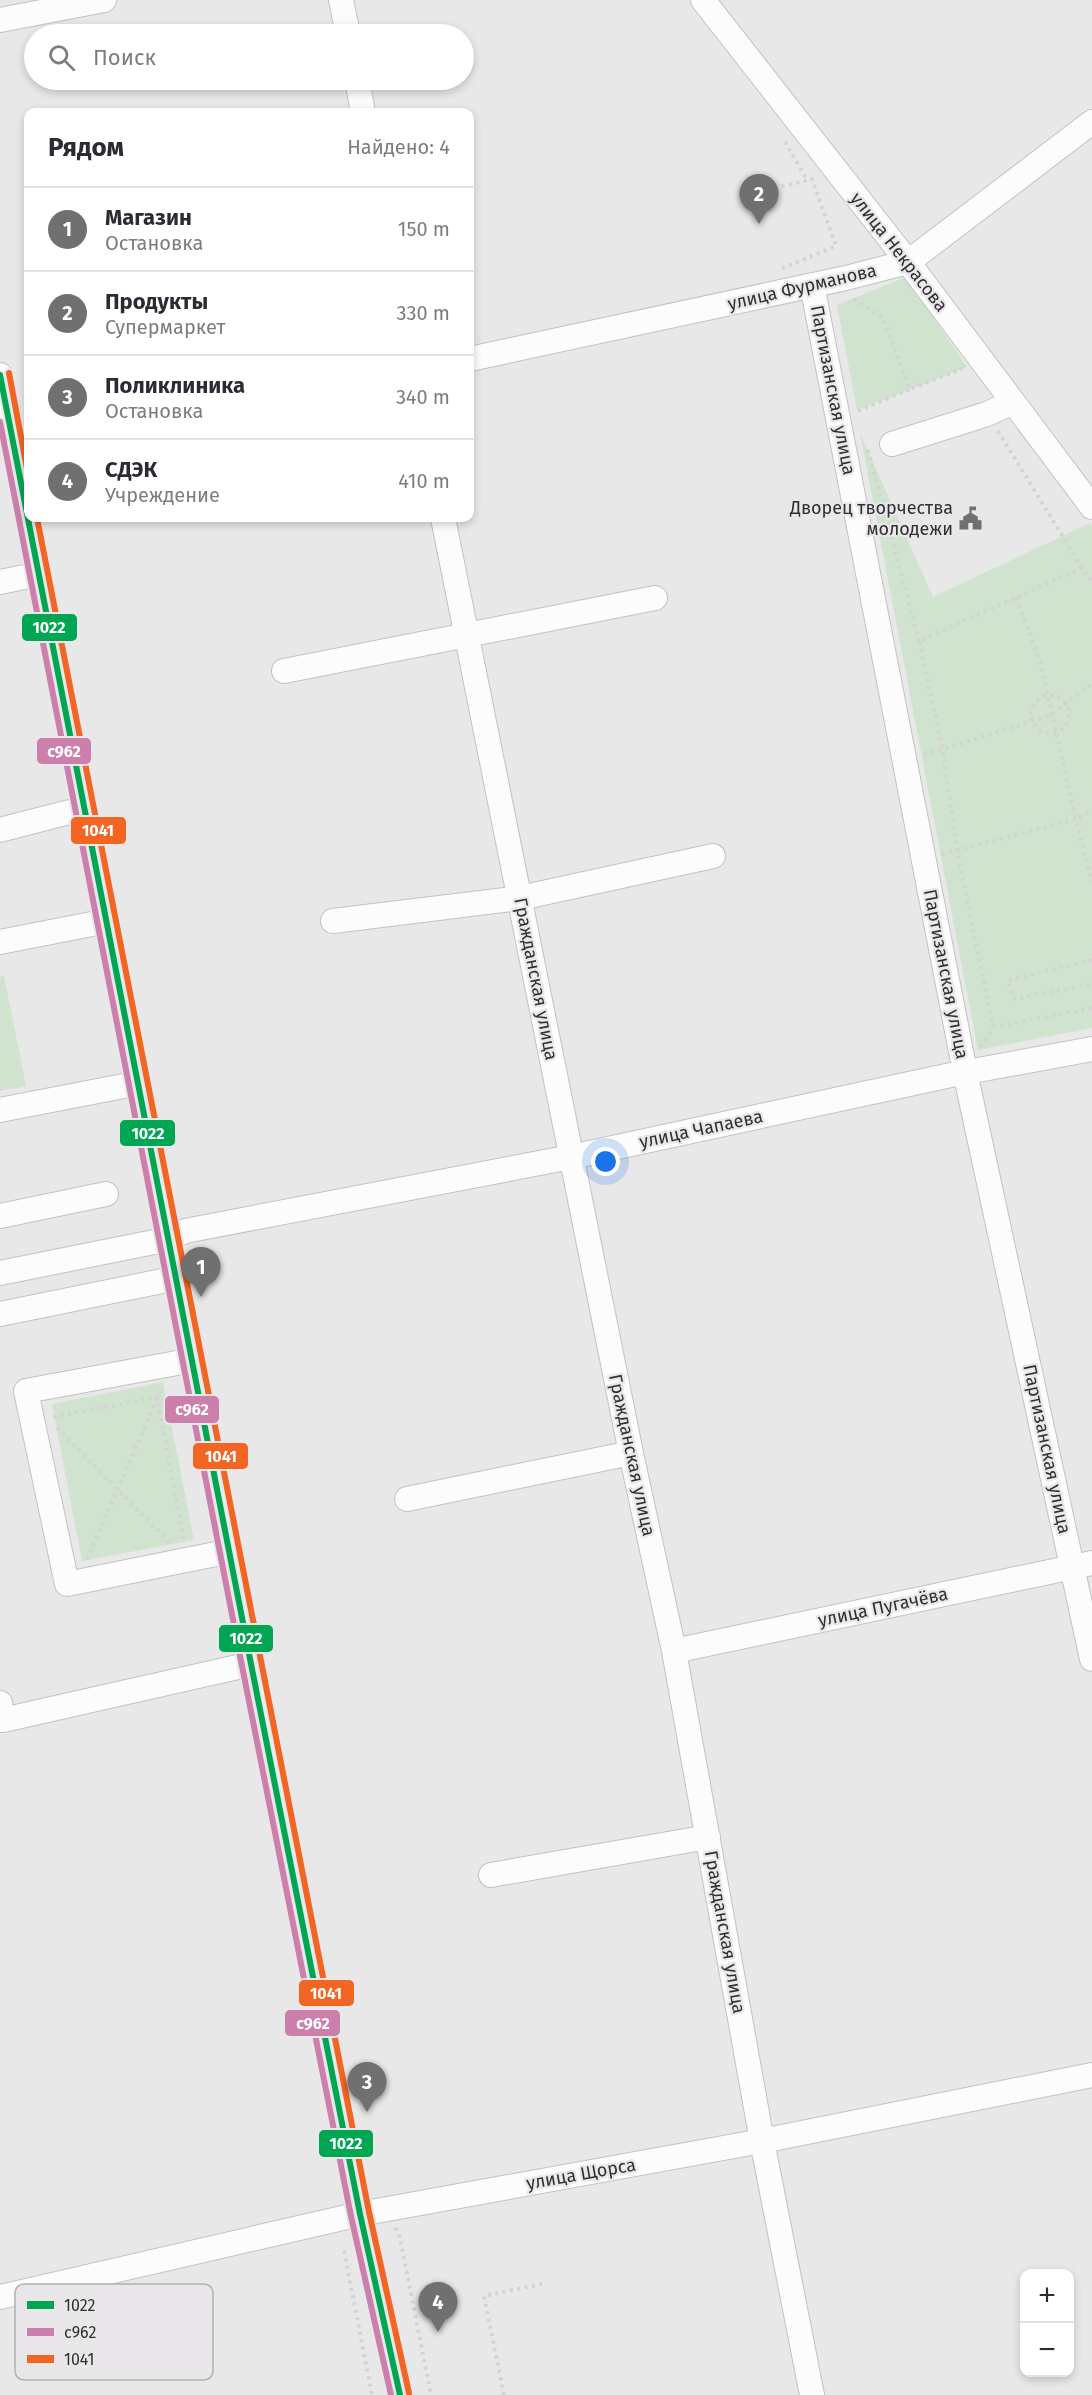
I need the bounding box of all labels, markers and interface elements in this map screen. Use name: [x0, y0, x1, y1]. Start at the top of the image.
search box: [24, 24, 474, 90]
icon: search: [45, 41, 78, 74]
text: Поиск: [93, 44, 156, 71]
text: Рядом: [48, 132, 124, 163]
text: Найдено: 4: [347, 135, 450, 159]
pin: 2: [740, 174, 778, 224]
street label: улица Некрасова: [846, 188, 952, 316]
text: Магазин: [105, 204, 192, 231]
text: 1: [63, 217, 72, 241]
text: 150 m: [398, 217, 450, 241]
text: Остановка: [105, 231, 203, 255]
street label: улица Фурманова: [725, 259, 879, 315]
text: Продукты: [105, 288, 208, 315]
text: 2: [62, 301, 73, 325]
text: 330 m: [396, 301, 450, 325]
street label: Партизанская улица: [806, 303, 860, 477]
text: Супермаркет: [105, 315, 225, 339]
text: Поликлиника: [105, 372, 245, 399]
text: 3: [62, 385, 73, 409]
text: 340 m: [396, 385, 450, 409]
text: Остановка: [105, 399, 203, 423]
text: СДЭК: [105, 456, 157, 483]
text: 4: [62, 469, 73, 493]
text: 410 m: [398, 469, 450, 493]
text: Учреждение: [105, 483, 220, 507]
place label: Дворец творчества молодежи: [789, 497, 953, 540]
public building icon: Дворец творчества молодежи: [958, 505, 984, 531]
line badge: 1022: [21, 613, 78, 642]
text: 1022: [32, 618, 66, 637]
line badge: с962: [36, 737, 92, 765]
text: с962: [47, 742, 81, 761]
line badge: 1041: [70, 816, 127, 845]
text: 1041: [82, 821, 114, 840]
street label: Партизанская улица: [919, 887, 973, 1061]
street label: Гражданская улица: [509, 896, 563, 1062]
street label: улица Чапаева: [637, 1105, 765, 1153]
line badge: 1022: [119, 1119, 176, 1147]
text: 1022: [131, 1124, 165, 1143]
your location: [591, 1147, 620, 1176]
pin: 1: [182, 1248, 220, 1297]
street label: Партизанская улица: [1018, 1362, 1076, 1536]
street label: Гражданская улица: [604, 1372, 660, 1538]
line badge: с962: [164, 1395, 220, 1424]
text: с962: [175, 1400, 209, 1419]
line badge: 1041: [192, 1442, 249, 1470]
text: 1041: [205, 1447, 237, 1466]
street label: улица Пугачёва: [816, 1582, 950, 1632]
line badge: 1022: [218, 1624, 274, 1653]
text: 1022: [229, 1629, 263, 1648]
street label: Гражданская улица: [700, 1849, 750, 2015]
line badge: 1041: [298, 1979, 355, 2007]
text: 1041: [310, 1984, 342, 2003]
line badge: с962: [284, 2009, 341, 2037]
text: с962: [296, 2014, 330, 2033]
pin: 3: [348, 2062, 386, 2112]
line badge: 1022: [318, 2129, 374, 2158]
text: 1022: [329, 2134, 363, 2153]
street label: улица Щорса: [524, 2154, 638, 2194]
map controls: [1020, 2269, 1074, 2377]
button: +: [1020, 2269, 1074, 2323]
pin: 4: [418, 2282, 458, 2332]
legend: [15, 2284, 213, 2380]
text: 1022: [64, 2296, 96, 2315]
text: с962: [64, 2323, 96, 2342]
button: −: [1020, 2323, 1074, 2377]
text: 1041: [64, 2350, 94, 2369]

